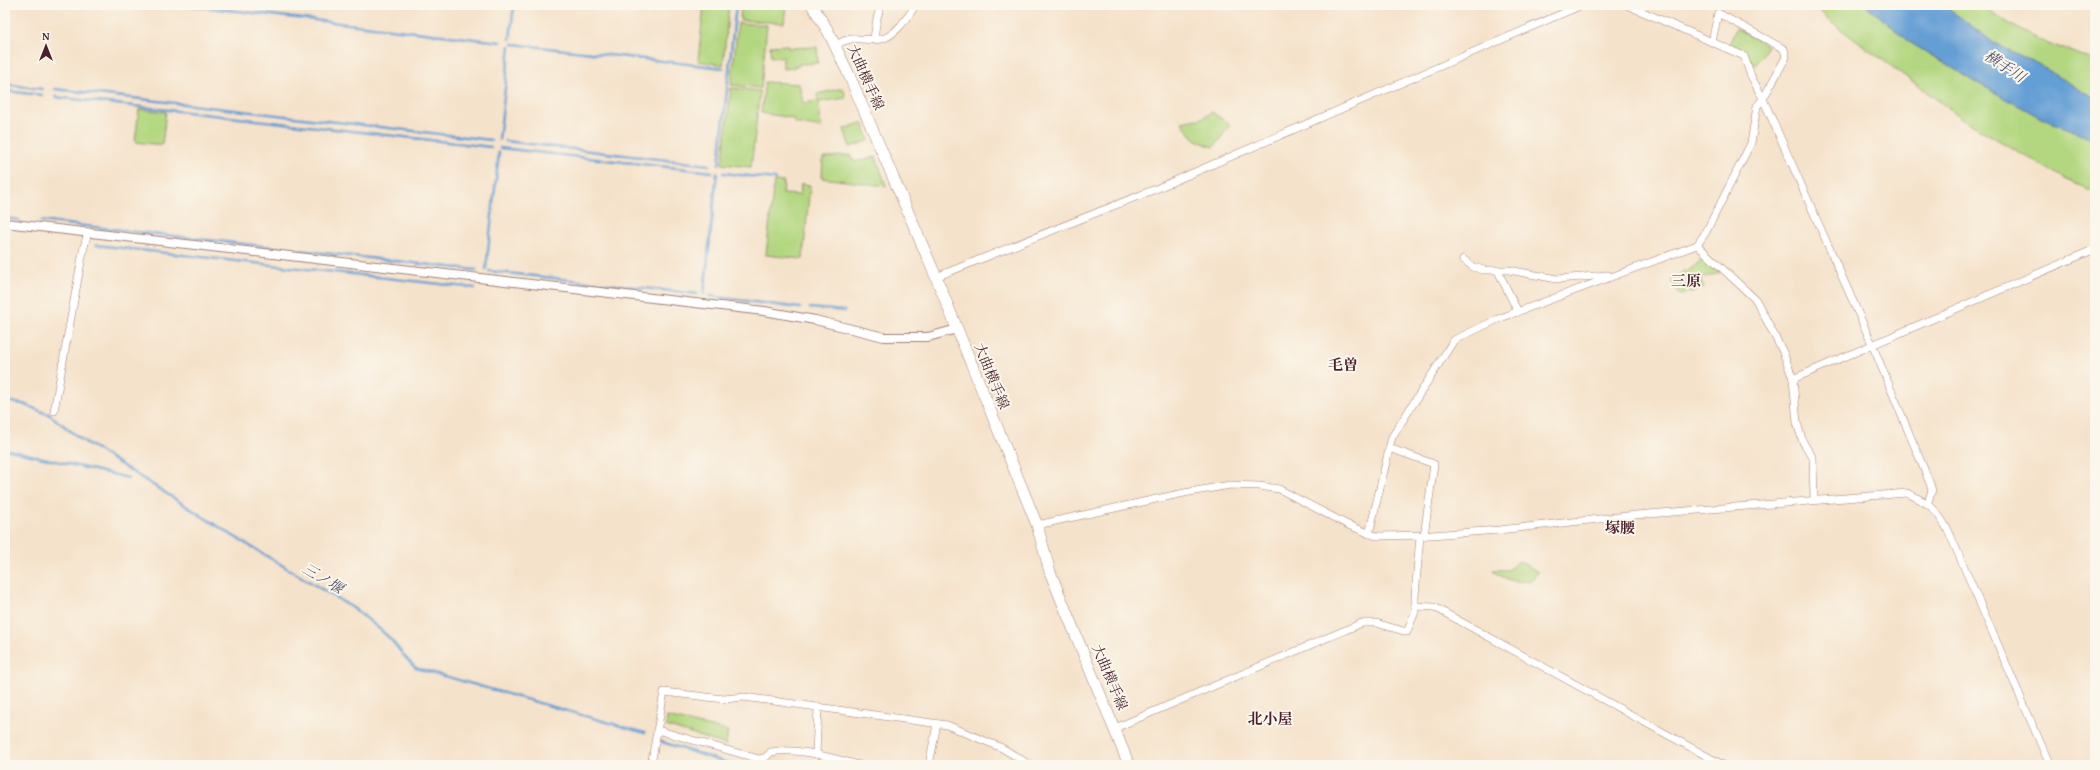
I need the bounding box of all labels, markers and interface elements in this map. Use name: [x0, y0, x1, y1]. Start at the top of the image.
north arrow: [26, 26, 66, 66]
text: N: [42, 28, 50, 44]
street label: 大曲横手線: [843, 41, 889, 113]
water label: 横手川: [1980, 45, 2031, 88]
district label: 三原: [1671, 270, 1701, 291]
street label: 大曲横手線: [970, 340, 1014, 412]
district label: 毛曽: [1328, 354, 1358, 375]
district label: 塚腰: [1605, 517, 1635, 538]
water label: 三ノ堰: [298, 557, 350, 600]
street label: 大曲横手線: [1087, 641, 1133, 713]
district label: 北小屋: [1247, 708, 1293, 729]

